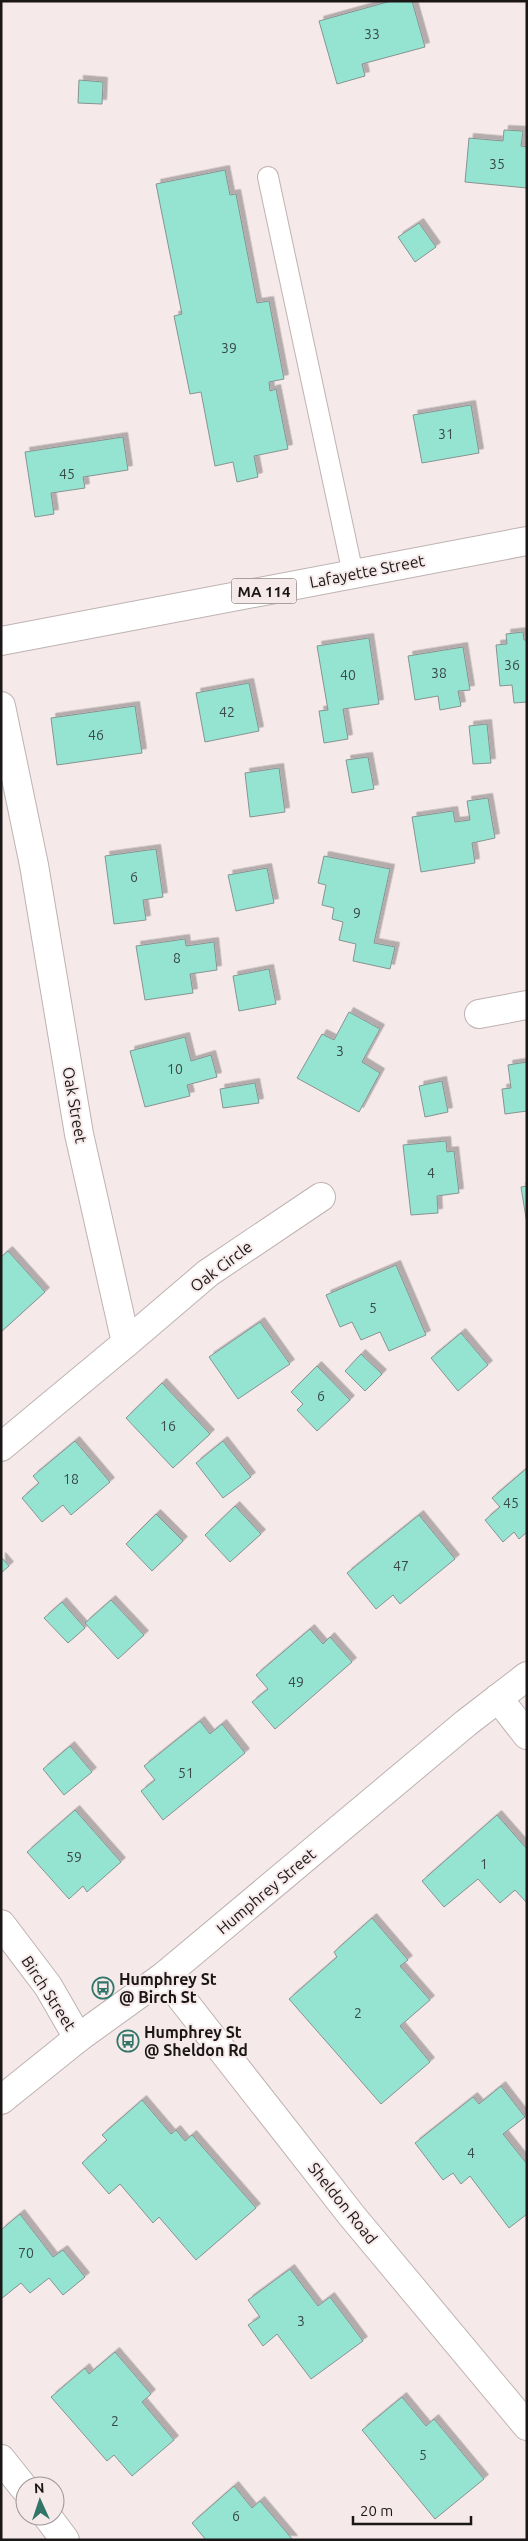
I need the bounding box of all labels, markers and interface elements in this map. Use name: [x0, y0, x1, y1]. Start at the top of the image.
house number: 33: [364, 26, 380, 42]
house number: 35: [489, 156, 505, 172]
house number: 39: [221, 340, 237, 356]
house number: 31: [438, 426, 454, 442]
house number: 45: [59, 466, 75, 482]
street label: Lafayette Street: [308, 551, 427, 591]
road number: MA 114: [232, 578, 296, 604]
house number: 36: [504, 657, 520, 673]
house number: 38: [431, 665, 447, 681]
house number: 40: [340, 667, 356, 683]
house number: 42: [219, 704, 235, 720]
house number: 46: [88, 727, 104, 743]
house number: 6: [130, 869, 138, 885]
house number: 9: [353, 905, 361, 921]
house number: 8: [173, 950, 181, 966]
house number: 3: [336, 1043, 344, 1059]
house number: 10: [167, 1061, 183, 1077]
street label: Oak Street: [59, 1065, 91, 1145]
house number: 4: [427, 1165, 435, 1181]
street label: Oak Circle: [187, 1237, 255, 1295]
house number: 5: [369, 1300, 377, 1316]
house number: 6: [317, 1388, 325, 1404]
house number: 16: [160, 1418, 176, 1434]
house number: 18: [63, 1471, 79, 1487]
house number: 45: [503, 1495, 519, 1511]
house number: 47: [393, 1558, 409, 1574]
house number: 49: [288, 1674, 304, 1690]
house number: 51: [178, 1765, 194, 1781]
street label: Humphrey Street: [213, 1844, 320, 1938]
house number: 59: [66, 1849, 82, 1865]
house number: 1: [480, 1856, 488, 1872]
street label: Birch Street: [18, 1952, 80, 2034]
place label: Humphrey St @ Birch St: [119, 1970, 217, 2006]
bus stop icon: Humphrey St @ Birch St: [91, 1976, 115, 2000]
house number: 2: [354, 2005, 362, 2021]
place label: Humphrey St @ Sheldon Rd: [144, 2023, 248, 2059]
bus stop icon: Humphrey St @ Sheldon Rd: [116, 2029, 140, 2053]
house number: 4: [467, 2145, 475, 2161]
street label: Sheldon Road: [305, 2159, 381, 2247]
house number: 70: [18, 2245, 34, 2261]
house number: 3: [297, 2313, 305, 2329]
house number: 2: [111, 2413, 119, 2429]
house number: 5: [419, 2447, 427, 2463]
north arrow: [15, 2476, 65, 2526]
text: N: [34, 2480, 45, 2496]
scale bar: [353, 2494, 470, 2526]
text: 20 m: [360, 2502, 393, 2519]
house number: 6: [232, 2508, 240, 2524]

